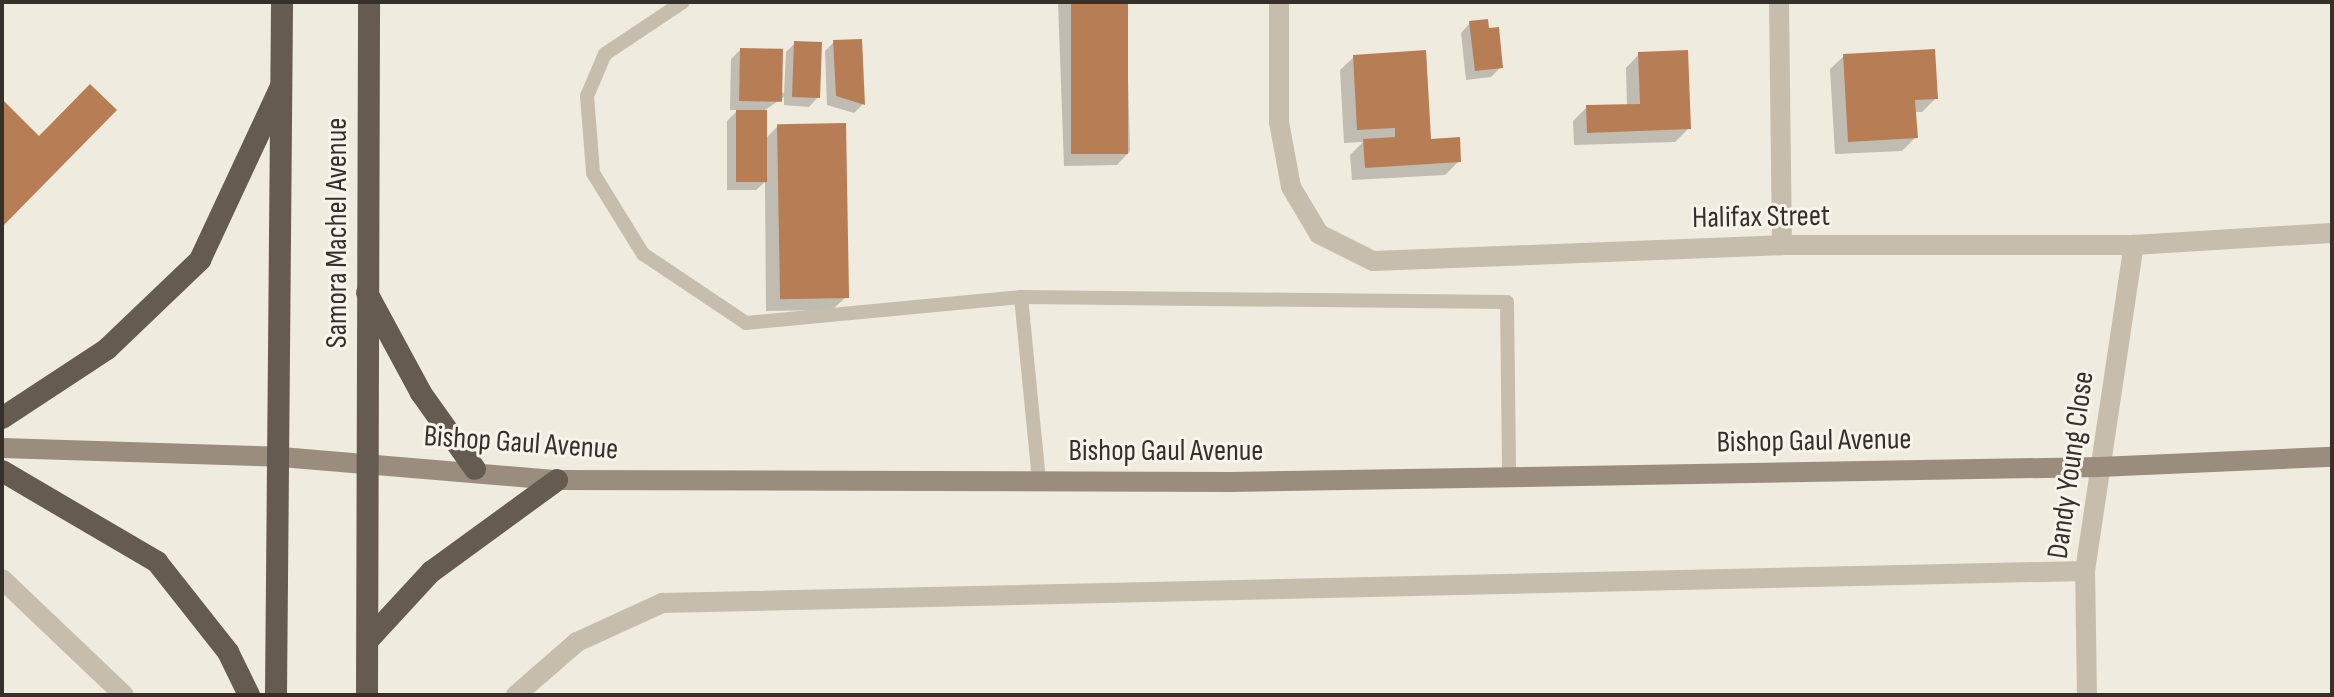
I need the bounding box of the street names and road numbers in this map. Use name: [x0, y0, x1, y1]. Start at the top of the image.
street label: Samora Machel Avenue: [319, 118, 355, 348]
street label: Halifax Street: [1692, 198, 1830, 236]
street label: Dandy Young Close: [2040, 369, 2102, 561]
street label: Bishop Gaul Avenue: [423, 418, 619, 468]
street label: Bishop Gaul Avenue: [1716, 421, 1912, 461]
street label: Bishop Gaul Avenue: [1069, 433, 1263, 469]

